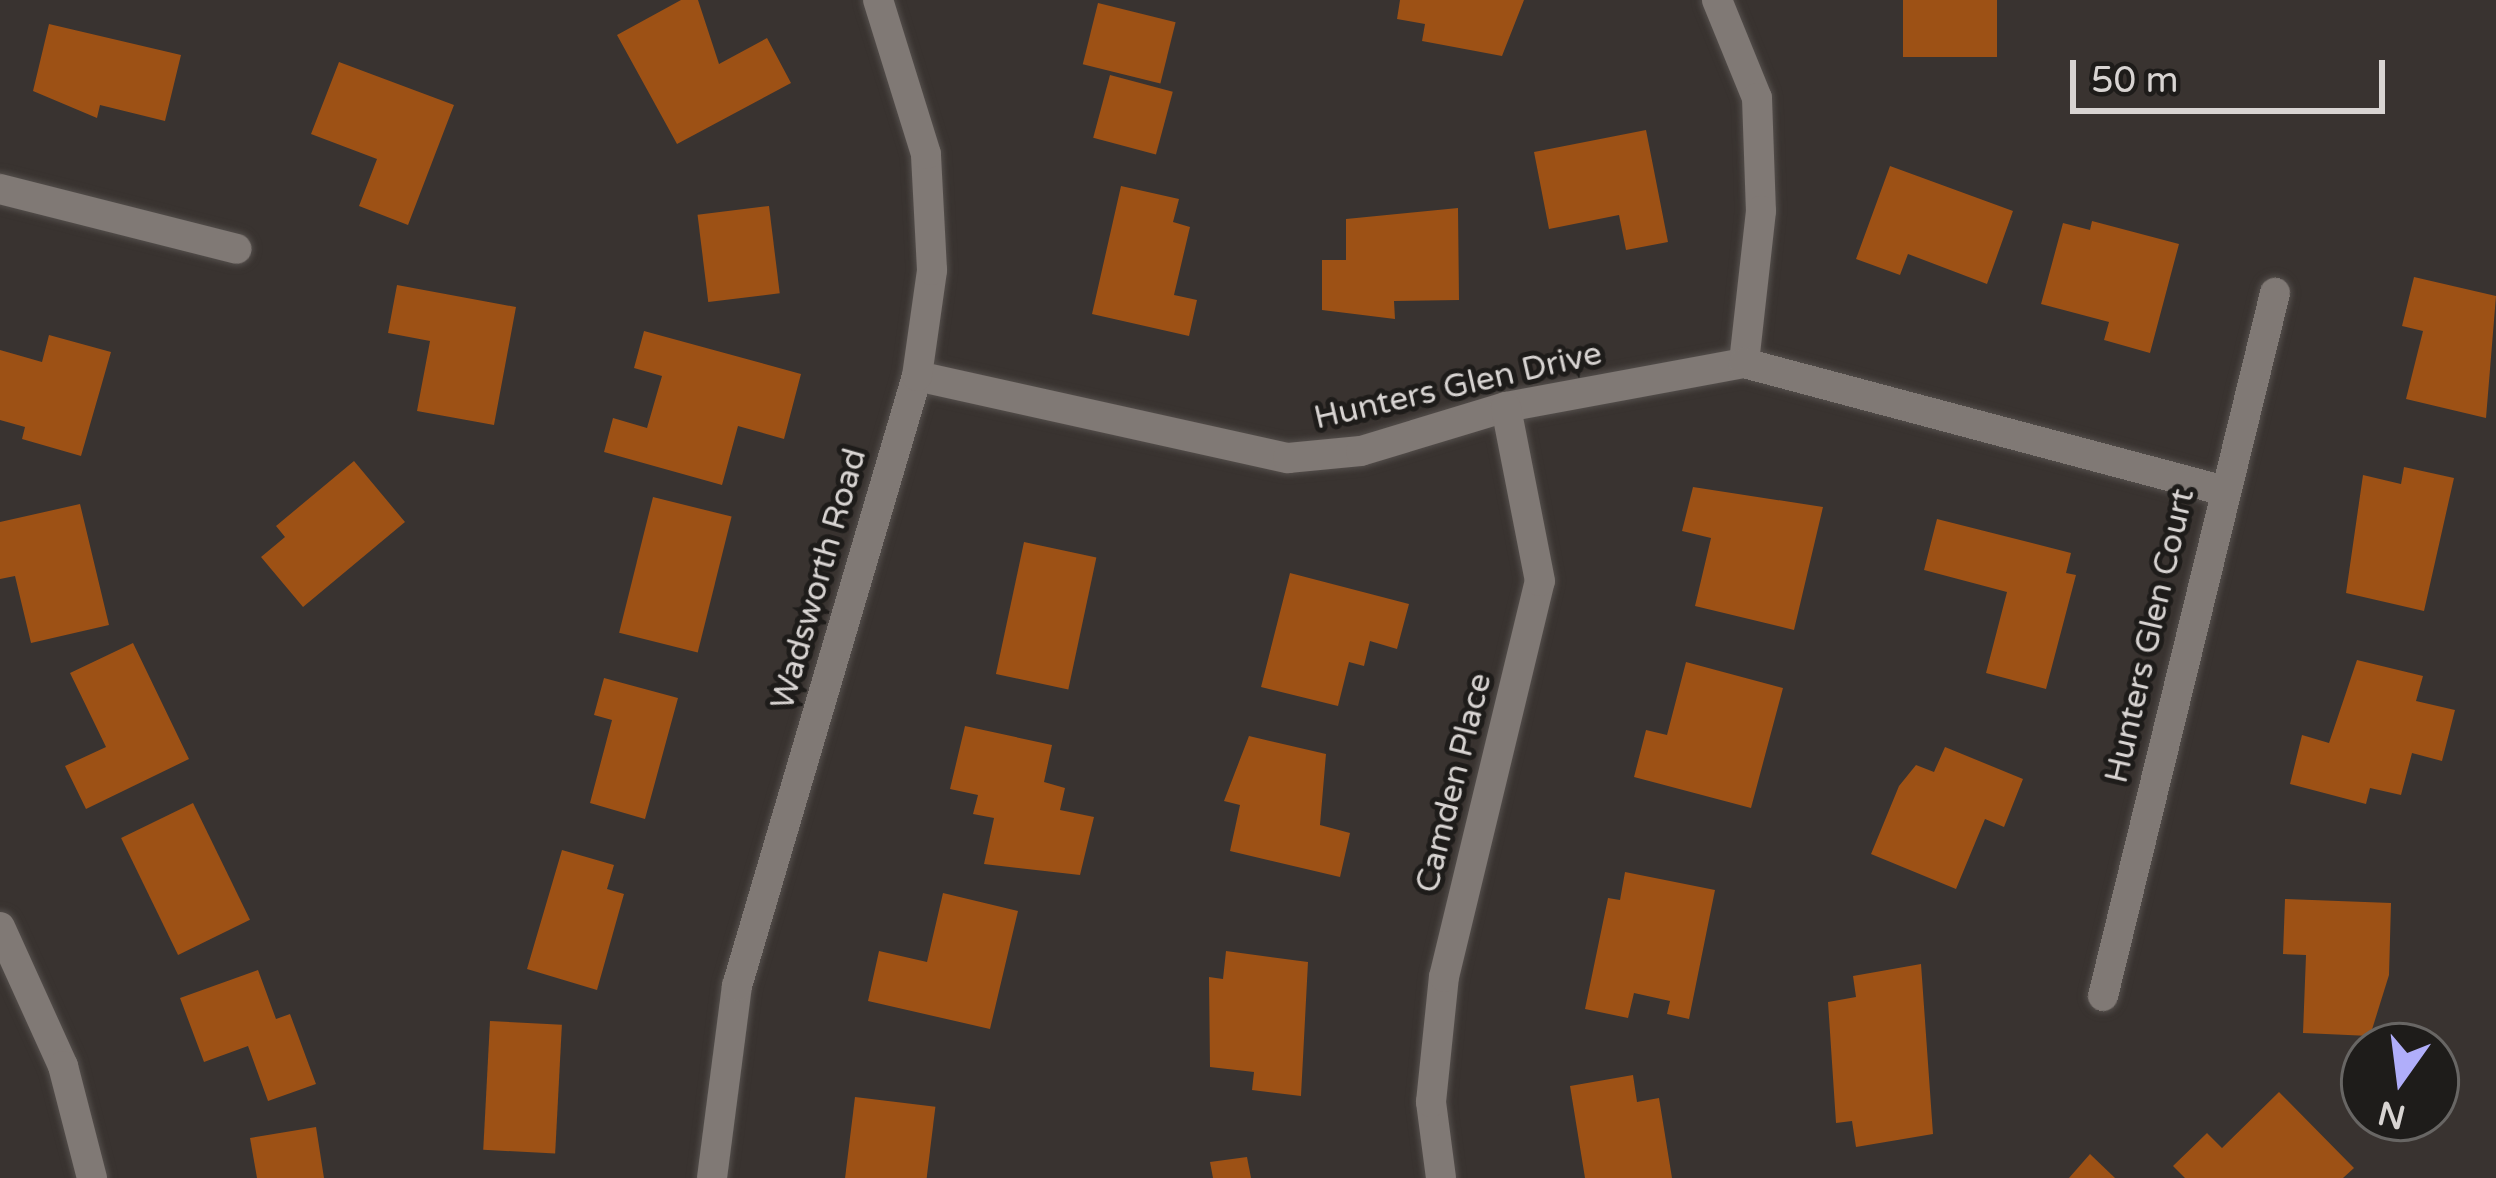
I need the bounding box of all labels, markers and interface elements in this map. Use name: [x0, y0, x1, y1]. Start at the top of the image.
scale bar: [2076, 36, 2391, 110]
text: 50 m: [2091, 59, 2179, 102]
street label: Hunters Glen Drive: [1310, 334, 1606, 438]
street label: Wadsworth Road: [763, 444, 875, 714]
street label: Hunters Glen Court: [2097, 485, 2203, 787]
street label: Camden Place: [1408, 669, 1500, 897]
north arrow: [2340, 1022, 2460, 1142]
text: N: [2374, 1092, 2409, 1137]

